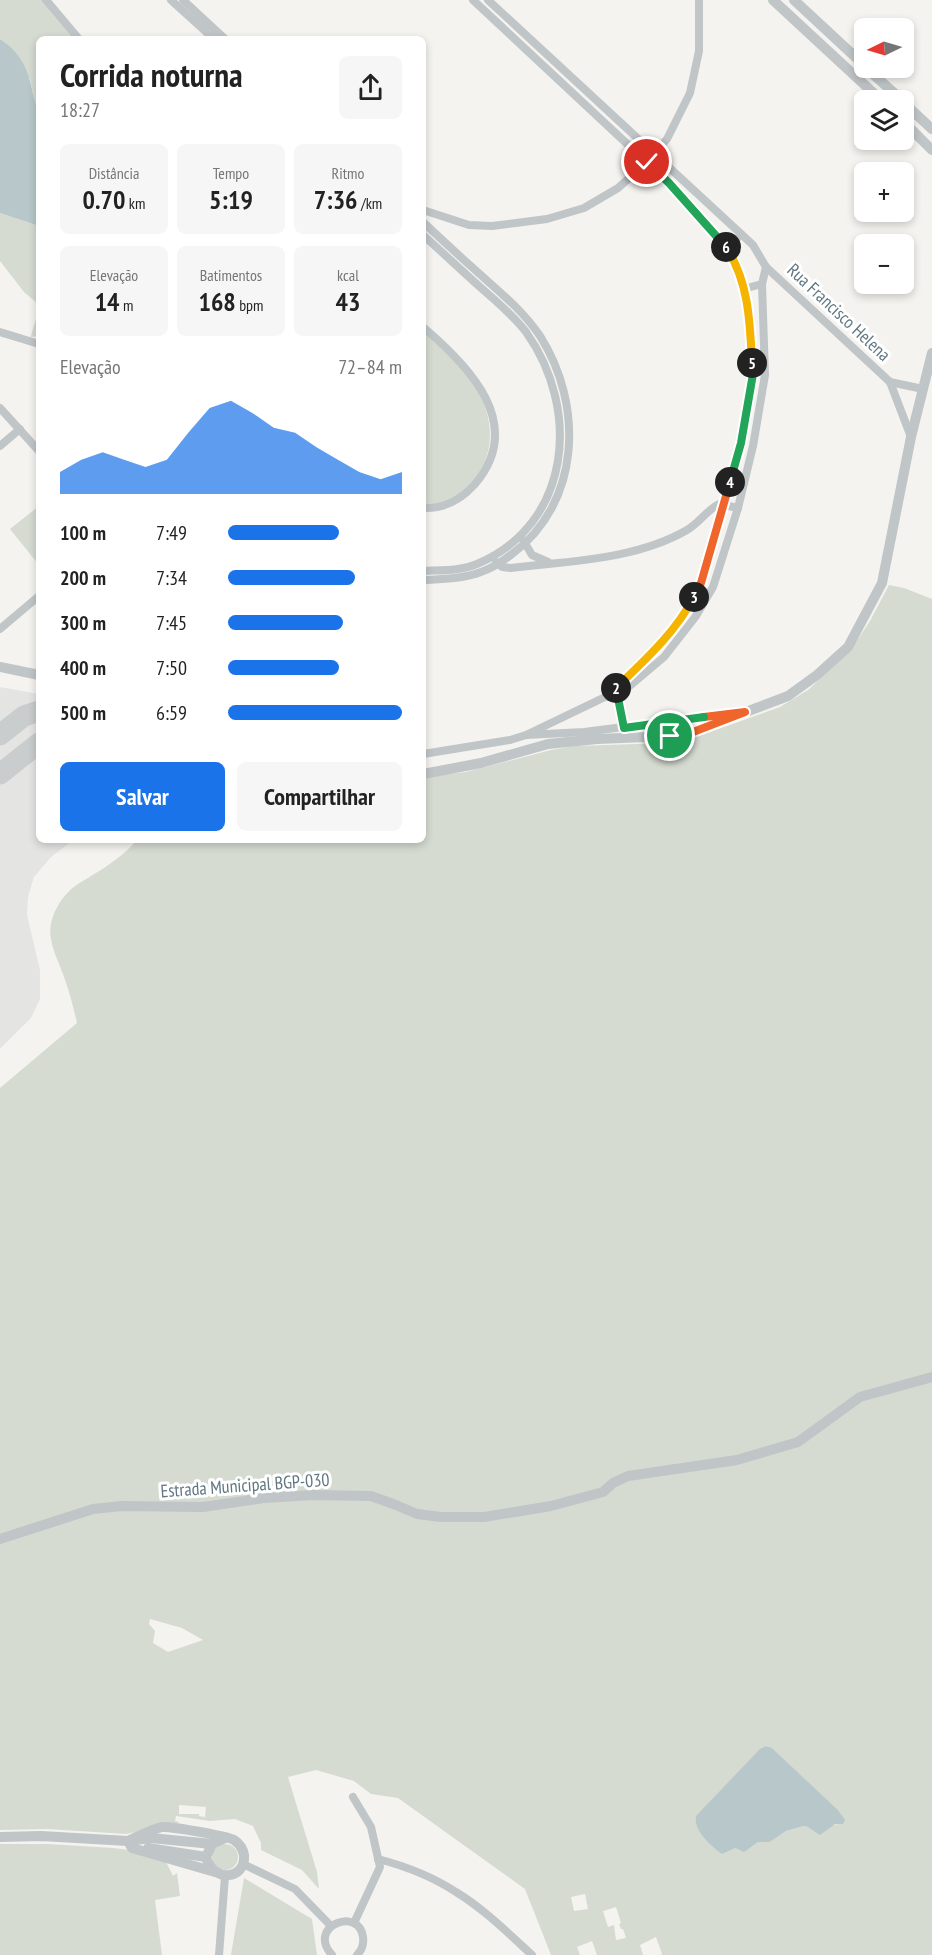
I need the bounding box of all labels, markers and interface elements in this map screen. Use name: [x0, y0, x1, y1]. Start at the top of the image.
north arrow: [854, 18, 914, 78]
map controls: [854, 18, 914, 294]
text: Corrida noturna: [60, 53, 243, 96]
button: share: [339, 56, 402, 119]
button: layers: [854, 90, 914, 150]
text: 18:27: [60, 97, 100, 123]
pin: [621, 136, 672, 187]
icon: check: [630, 145, 663, 178]
button: +: [854, 162, 914, 222]
text: Distância: [89, 163, 139, 183]
text: Tempo: [213, 163, 249, 183]
text: Ritmo: [332, 163, 364, 183]
text: 0.70: [83, 183, 125, 216]
text: 5:19: [209, 183, 253, 216]
text: 7:36: [314, 183, 358, 216]
text: km: [125, 193, 145, 213]
text: /km: [358, 193, 382, 213]
pin: 6: [711, 232, 741, 262]
button: −: [854, 234, 914, 294]
text: 6: [722, 237, 730, 257]
street label: Rua Francisco Helena: [783, 258, 895, 366]
text: Elevação: [90, 265, 138, 285]
text: Batimentos: [200, 265, 262, 285]
text: kcal: [337, 265, 359, 285]
text: 14: [95, 285, 120, 318]
text: 168: [198, 285, 236, 318]
text: 43: [336, 285, 360, 318]
text: m: [120, 295, 133, 315]
text: bpm: [236, 295, 264, 315]
pin: 5: [737, 348, 767, 378]
text: 5: [748, 353, 756, 373]
text: Elevação: [60, 354, 121, 380]
text: 72–84 m: [338, 354, 402, 380]
pin: 4: [715, 467, 745, 497]
text: 4: [726, 472, 734, 492]
text: 100 m: [60, 520, 106, 546]
text: 7:49: [156, 520, 187, 546]
text: 200 m: [60, 565, 106, 591]
text: 7:34: [156, 565, 187, 591]
pin: 3: [679, 582, 709, 612]
text: 3: [690, 587, 698, 607]
text: 300 m: [60, 610, 106, 636]
text: 7:45: [156, 610, 187, 636]
text: 400 m: [60, 655, 106, 681]
text: 7:50: [156, 655, 187, 681]
pin: 2: [601, 673, 631, 703]
text: 2: [612, 678, 620, 698]
text: 500 m: [60, 700, 106, 726]
text: 6:59: [156, 700, 187, 726]
pin: [644, 710, 695, 761]
icon: arrive: [653, 719, 686, 752]
button: Salvar: [60, 762, 225, 831]
button: Compartilhar: [237, 762, 402, 831]
street label: Estrada Municipal BGP-030: [160, 1468, 330, 1502]

